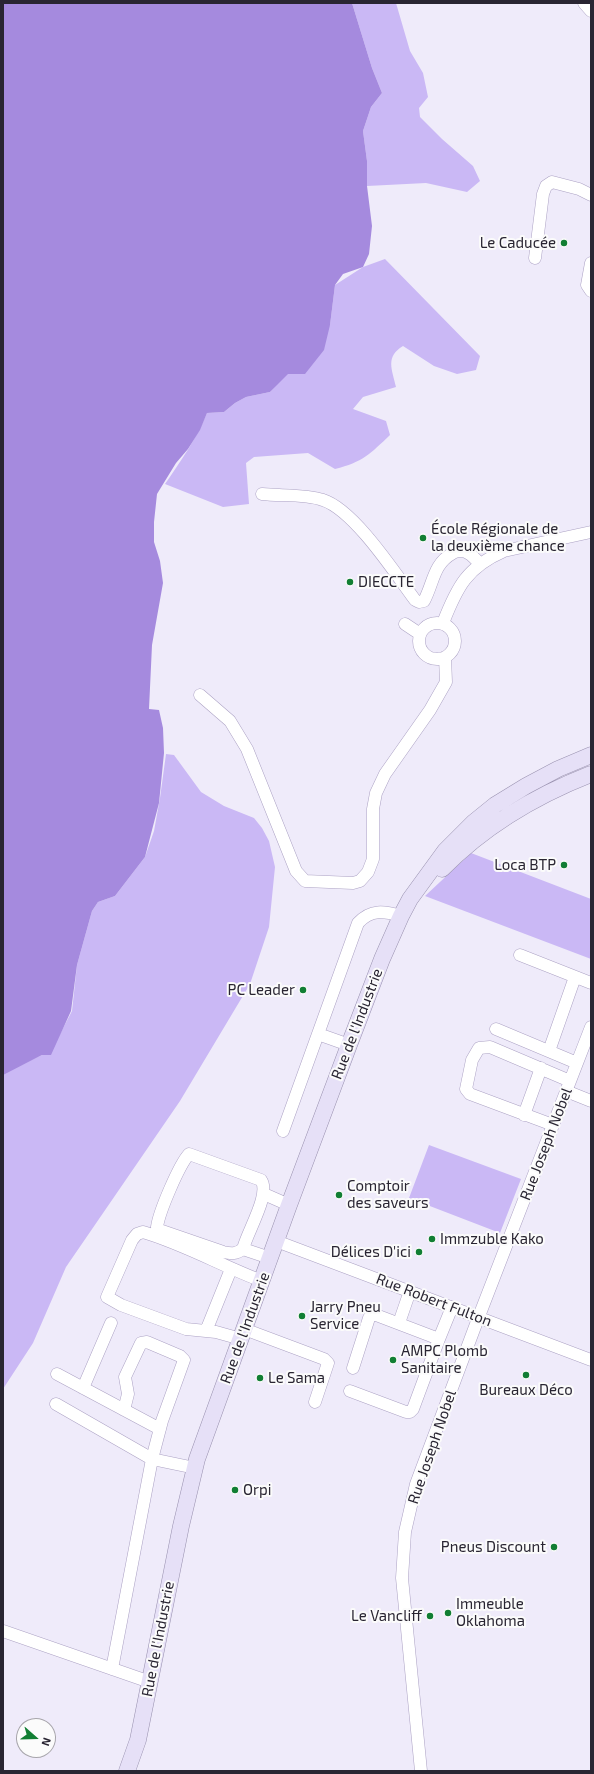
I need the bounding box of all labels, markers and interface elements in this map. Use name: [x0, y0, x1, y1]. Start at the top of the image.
place label: Le Caducée: [480, 234, 556, 252]
marker: Le Caducée: [559, 238, 569, 248]
place label: École Régionale de la deuxième chance: [431, 520, 565, 555]
marker: École Régionale de la deuxième chance: [418, 533, 428, 543]
place label: DIECCTE: [358, 573, 414, 591]
marker: DIECCTE: [345, 577, 355, 587]
place label: Loca BTP: [494, 856, 556, 874]
marker: Loca BTP: [559, 860, 569, 870]
street label: Rue de l'Industrie: [328, 966, 386, 1082]
place label: PC Leader: [228, 981, 295, 999]
marker: PC Leader: [298, 985, 308, 995]
street label: Rue Joseph Nobel: [516, 1085, 576, 1203]
place label: Comptoir des saveurs: [347, 1177, 429, 1212]
marker: Comptoir des saveurs: [334, 1190, 344, 1200]
place label: Immzuble Kako: [440, 1230, 544, 1248]
marker: Immzuble Kako: [427, 1234, 437, 1244]
place label: Délices D'ici: [331, 1243, 411, 1261]
marker: Délices D'ici: [414, 1247, 424, 1257]
street label: Rue de l'Industrie: [216, 1270, 274, 1386]
street label: Rue Robert Fulton: [374, 1270, 494, 1330]
place label: Jarry Pneu Service: [310, 1298, 381, 1333]
marker: Jarry Pneu Service: [297, 1311, 307, 1321]
place label: AMPC Plomb Sanitaire: [401, 1342, 488, 1377]
marker: AMPC Plomb Sanitaire: [388, 1355, 398, 1365]
place label: Le Sama: [268, 1369, 325, 1387]
marker: Bureaux Déco: [521, 1370, 531, 1380]
marker: Le Sama: [255, 1373, 265, 1383]
place label: Bureaux Déco: [479, 1381, 573, 1399]
street label: Rue Joseph Nobel: [404, 1388, 460, 1506]
place label: Orpi: [243, 1481, 271, 1499]
marker: Orpi: [230, 1485, 240, 1495]
place label: Pneus Discount: [441, 1538, 546, 1556]
marker: Pneus Discount: [549, 1542, 559, 1552]
street label: Rue de l'Industrie: [138, 1580, 178, 1698]
place label: Immeuble Oklahoma: [456, 1595, 525, 1630]
place label: Le Vancliff: [351, 1607, 422, 1625]
marker: Immeuble Oklahoma: [443, 1608, 453, 1618]
marker: Le Vancliff: [425, 1611, 435, 1621]
north arrow: [16, 1718, 56, 1758]
text: N: [39, 1736, 54, 1748]

